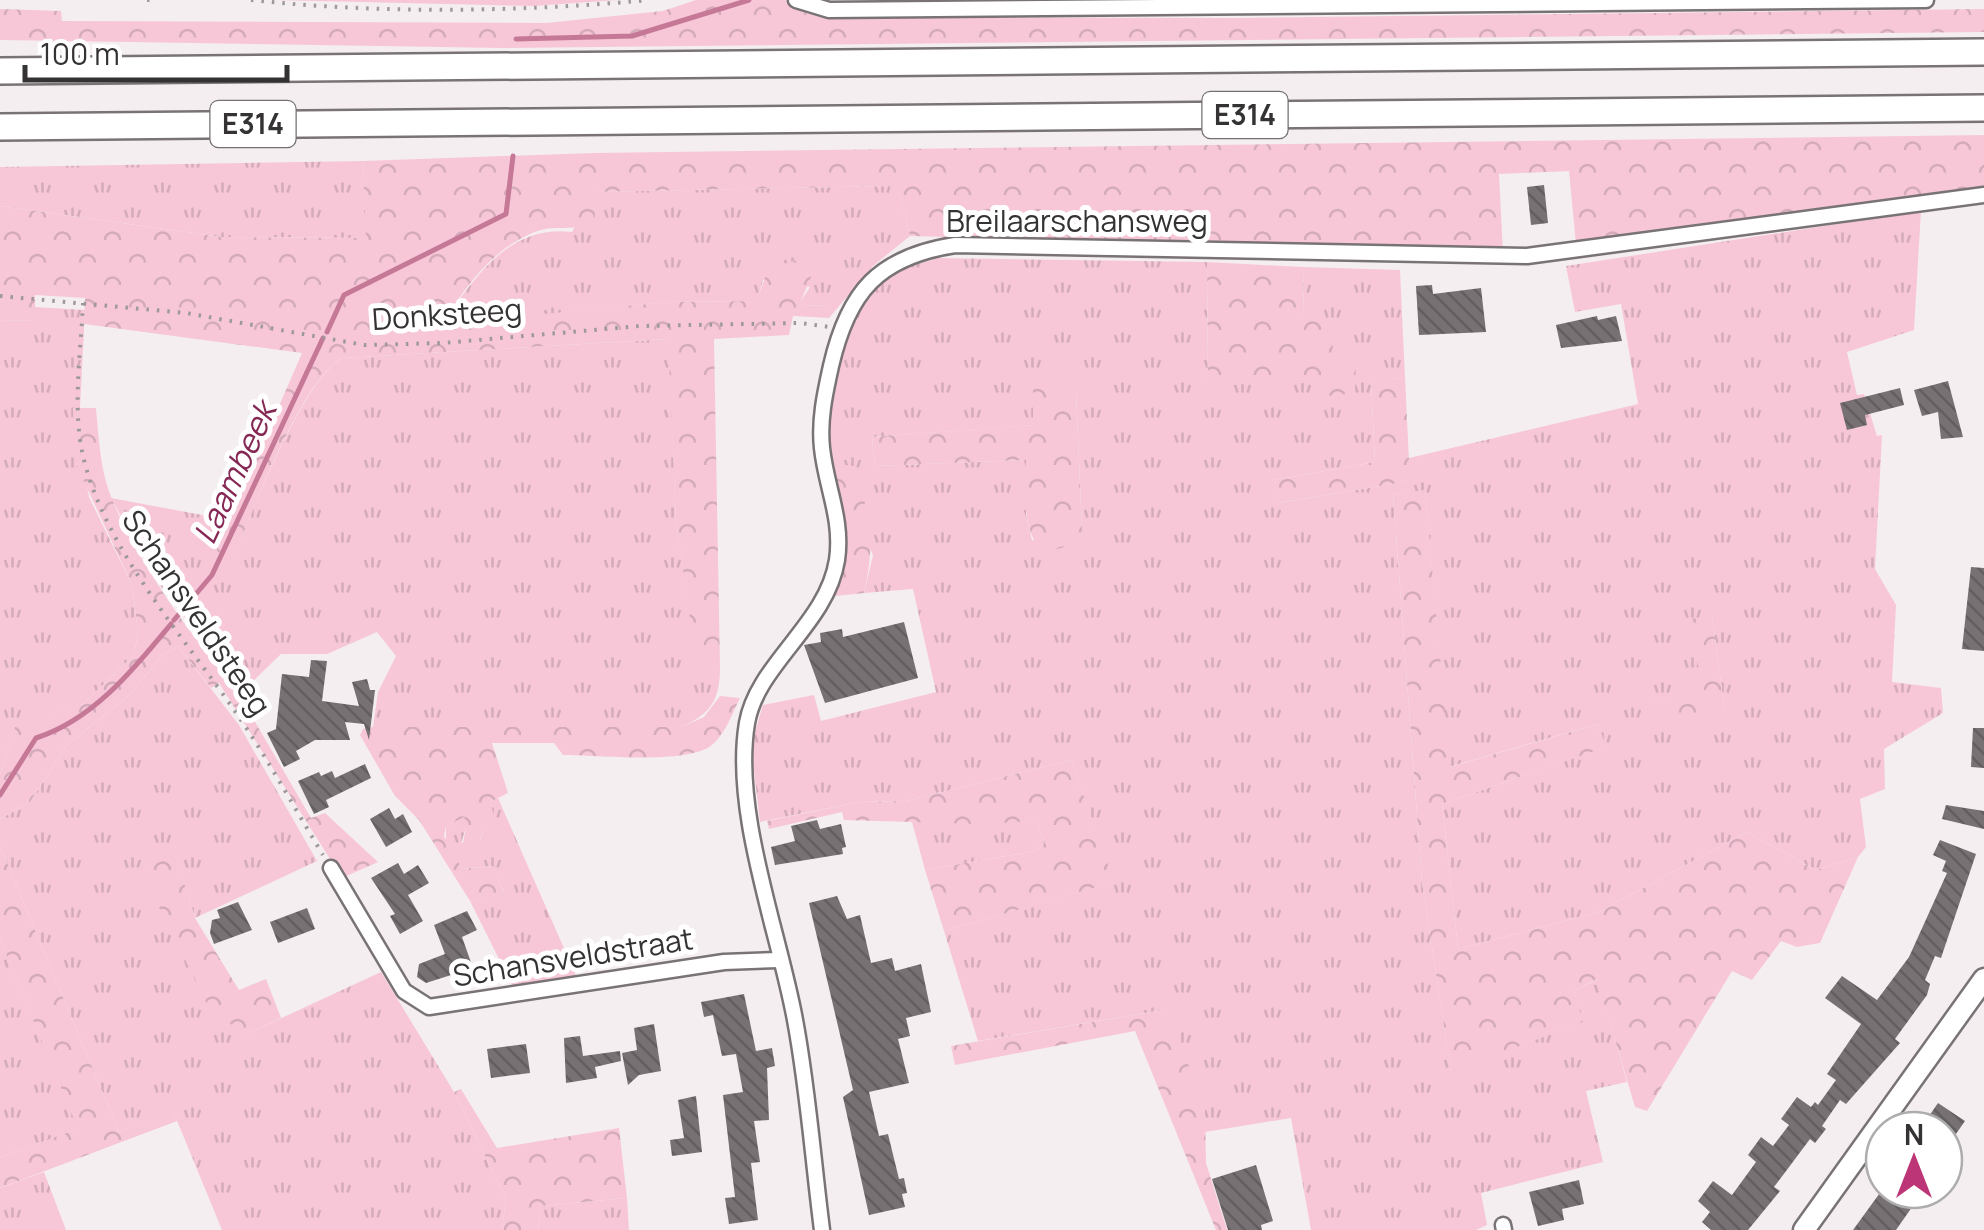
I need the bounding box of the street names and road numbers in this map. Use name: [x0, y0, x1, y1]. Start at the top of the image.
road number: E314: [1202, 92, 1288, 138]
road number: E314: [210, 101, 296, 147]
street label: Breilaarschansweg: [946, 200, 1208, 241]
street label: Donksteeg: [370, 288, 523, 339]
street label: Schansveldsteeg: [113, 501, 281, 723]
street label: Schansveldstraat: [450, 917, 696, 996]

